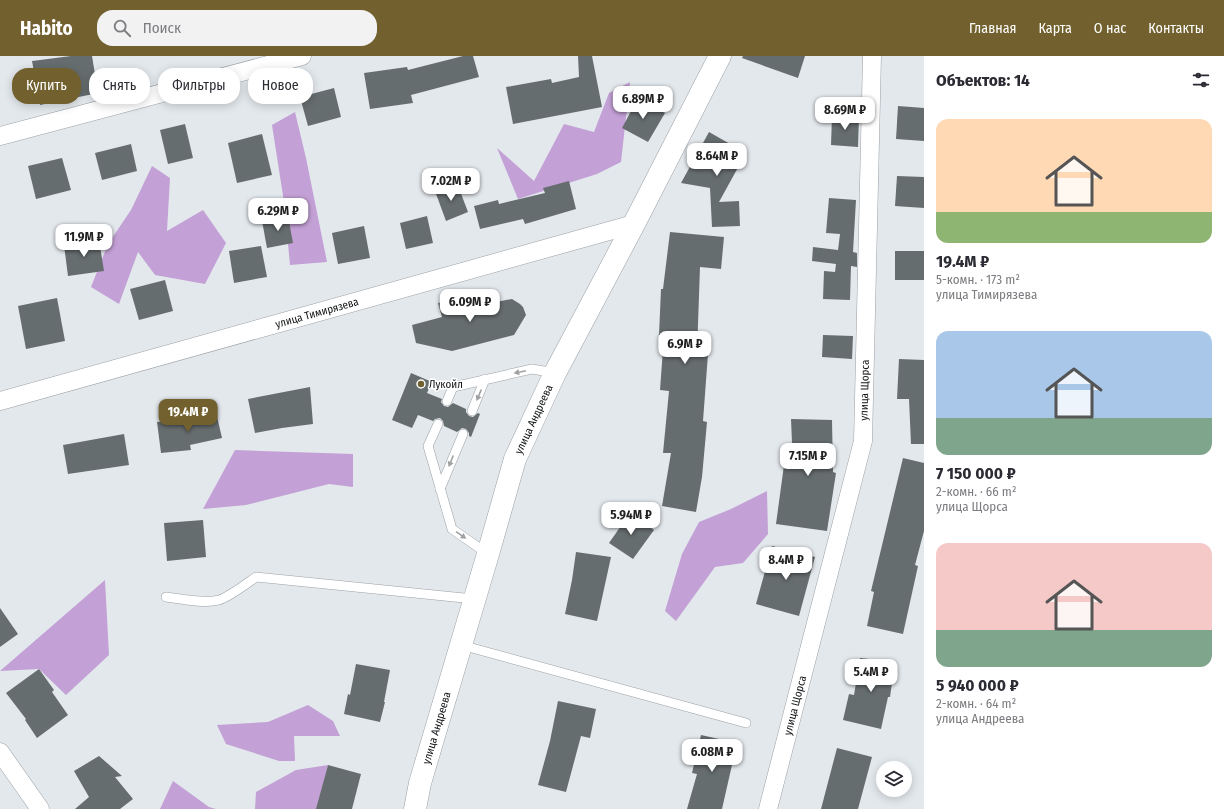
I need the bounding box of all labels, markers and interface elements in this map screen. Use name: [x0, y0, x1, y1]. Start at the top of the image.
search box: [97, 10, 377, 46]
text: Habito: [20, 17, 73, 40]
icon: search: [111, 17, 133, 39]
text: Поиск: [143, 19, 181, 37]
text: Главная: [969, 20, 1016, 37]
text: Карта: [1038, 20, 1072, 37]
text: О нас: [1094, 20, 1126, 37]
text: Контакты: [1148, 20, 1204, 37]
chip: Купить: [12, 68, 81, 104]
chip: Снять: [89, 68, 150, 104]
chip: Фильтры: [158, 68, 240, 104]
chip: Новое: [248, 68, 313, 104]
icon: filters: [1190, 69, 1212, 91]
text: Объектов: 14: [936, 70, 1030, 91]
pin: 6.89M ₽: [606, 86, 680, 120]
text: 6.89M ₽: [622, 91, 664, 106]
pin: 8.69M ₽: [808, 97, 882, 131]
text: 8.69M ₽: [824, 102, 866, 117]
pin: 8.64M ₽: [680, 143, 754, 177]
icon: home: [1038, 145, 1110, 217]
text: 8.64M ₽: [696, 148, 738, 163]
pin: 7.02M ₽: [414, 168, 488, 202]
text: 7.02M ₽: [431, 173, 471, 188]
pin: 6.29M ₽: [241, 198, 315, 232]
text: 6.29M ₽: [257, 203, 299, 218]
pin: 11.9M ₽: [47, 224, 121, 258]
text: 11.9M ₽: [64, 229, 104, 244]
text: 19.4M ₽: [936, 251, 989, 272]
text: 5-комн. · 173 m²: [936, 272, 1020, 287]
text: улица Тимирязева: [936, 287, 1037, 302]
pin: 6.09M ₽: [433, 289, 507, 323]
text: 6.09M ₽: [449, 294, 491, 309]
street label: улица Тимирязева: [274, 295, 360, 331]
pin: 6.9M ₽: [652, 331, 718, 365]
text: 6.9M ₽: [667, 336, 703, 351]
icon: home: [1038, 357, 1110, 429]
street label: улица Щорса: [857, 359, 872, 421]
one-way arrow: [514, 369, 526, 375]
place label: Лукойл: [429, 378, 463, 391]
marker: Лукойл: [416, 379, 426, 389]
street label: улица Андреева: [512, 383, 556, 456]
one-way arrow: [475, 389, 482, 401]
pin: 19.4M ₽: [151, 399, 225, 433]
text: 19.4M ₽: [168, 404, 208, 419]
pin: 7.15M ₽: [771, 443, 845, 477]
text: 7.15M ₽: [789, 448, 827, 463]
one-way arrow: [448, 456, 454, 468]
text: 7 150 000 ₽: [936, 463, 1016, 484]
text: 2-комн. · 66 m²: [936, 484, 1016, 499]
text: улица Щорса: [936, 499, 1008, 514]
pin: 5.94M ₽: [594, 502, 668, 536]
text: 5.94M ₽: [610, 507, 652, 522]
one-way arrow: [456, 531, 466, 539]
pin: 8.4M ₽: [753, 547, 819, 581]
text: 8.4M ₽: [768, 552, 804, 567]
icon: home: [1038, 569, 1110, 641]
pin: 5.4M ₽: [838, 659, 904, 693]
text: 5.4M ₽: [854, 664, 888, 679]
street label: улица Щорса: [781, 674, 809, 737]
text: 5 940 000 ₽: [936, 675, 1019, 696]
street label: улица Андреева: [420, 690, 454, 766]
text: 2-комн. · 64 m²: [936, 696, 1016, 711]
text: улица Андреева: [936, 711, 1024, 726]
pin: 6.08M ₽: [675, 739, 749, 773]
text: 6.08M ₽: [691, 744, 733, 759]
map controls: [876, 761, 912, 797]
button: layers: [876, 761, 912, 797]

